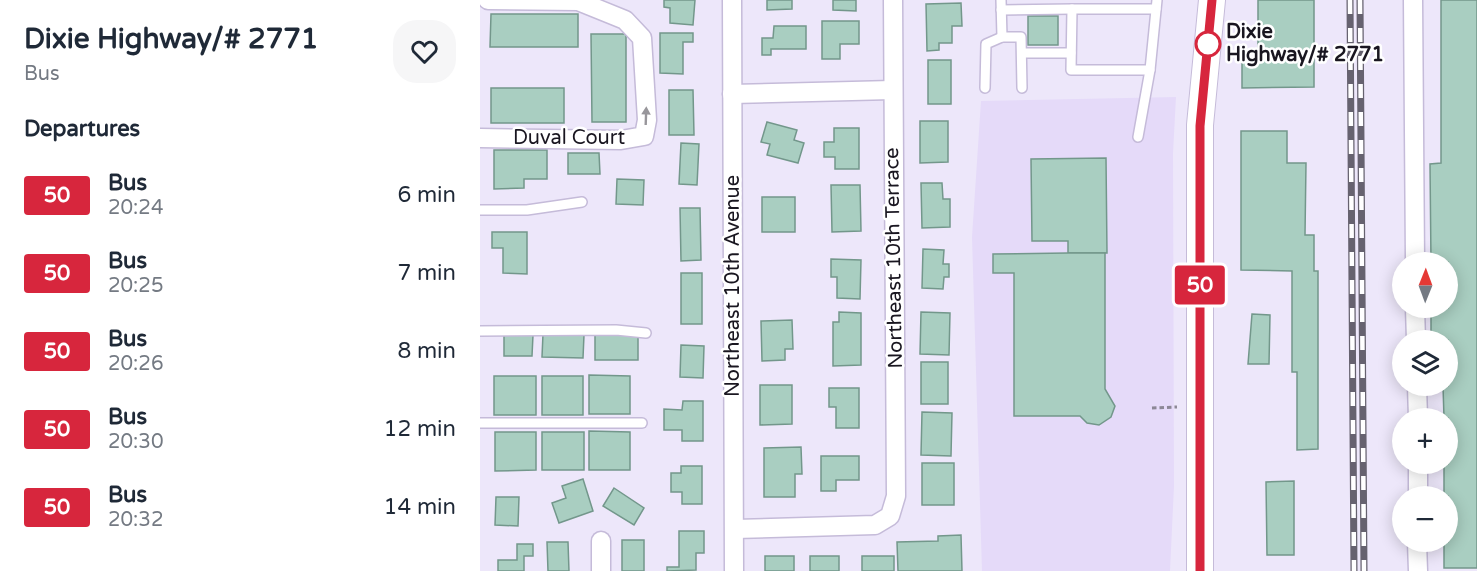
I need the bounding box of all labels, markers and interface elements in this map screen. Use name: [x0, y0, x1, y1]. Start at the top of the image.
button: heart: [393, 20, 456, 83]
place label: Dixie Highway/# 2771: [1226, 20, 1384, 67]
text: Dixie Highway/# 2771: [24, 22, 318, 56]
marker: Dixie Highway/# 2771: [1195, 31, 1221, 57]
text: Bus: [24, 62, 60, 86]
one-way arrow: [641, 107, 651, 126]
text: Departures: [24, 116, 140, 142]
street label: Duval Court: [513, 126, 625, 150]
street label: Northeast 10th Terrace: [880, 147, 908, 369]
text: Bus: [108, 170, 147, 196]
street label: Northeast 10th Avenue: [721, 175, 745, 397]
text: 6 min: [397, 182, 456, 208]
text: 50: [44, 183, 70, 208]
text: 20:24: [108, 196, 163, 220]
text: Bus: [108, 248, 147, 274]
north arrow: [1392, 252, 1458, 318]
map controls: [1392, 252, 1458, 552]
text: 7 min: [397, 260, 456, 286]
text: 50: [44, 261, 70, 286]
line badge: 50: [1173, 266, 1227, 304]
text: 50: [1187, 273, 1213, 298]
text: 20:25: [108, 274, 163, 298]
text: Bus: [108, 326, 147, 352]
button: layers: [1392, 330, 1458, 396]
text: 8 min: [397, 338, 456, 364]
text: 50: [44, 339, 70, 364]
text: 20:26: [108, 352, 163, 376]
text: Bus: [108, 404, 147, 430]
button: +: [1392, 408, 1458, 474]
text: 12 min: [384, 416, 456, 442]
text: 50: [44, 417, 70, 442]
text: 20:30: [108, 430, 163, 454]
text: Bus: [108, 482, 147, 508]
button: −: [1392, 486, 1458, 552]
text: 14 min: [384, 494, 456, 520]
text: 50: [44, 495, 70, 520]
text: 20:32: [108, 508, 163, 532]

